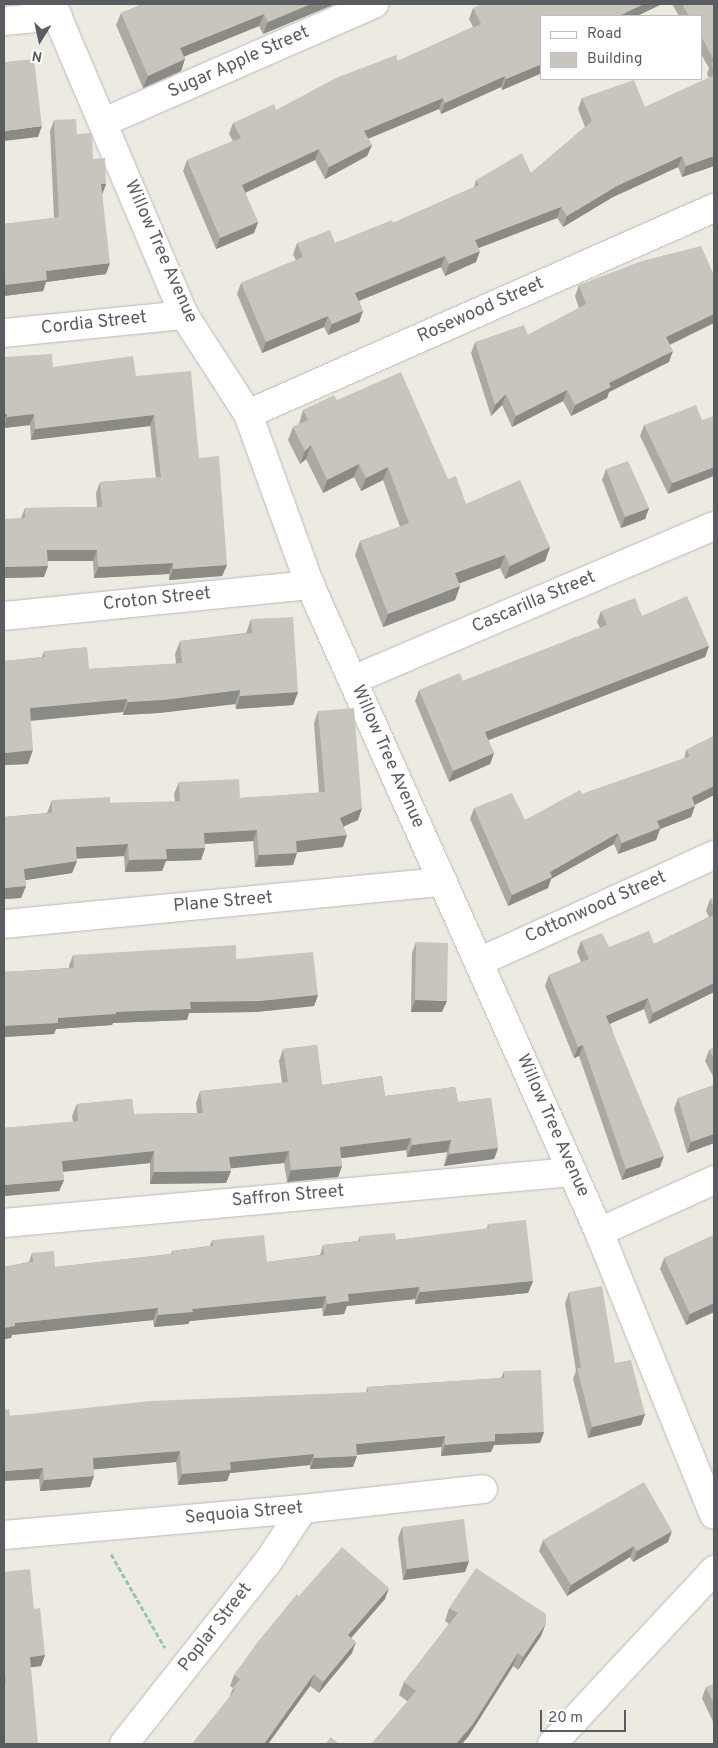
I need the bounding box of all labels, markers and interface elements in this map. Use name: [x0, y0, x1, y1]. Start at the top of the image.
north arrow: [15, 15, 65, 65]
legend: [540, 15, 703, 80]
street label: Sugar Apple Street: [165, 22, 313, 104]
text: Road: [587, 25, 622, 44]
text: N: [31, 46, 44, 65]
text: Building: [587, 50, 642, 69]
street label: Willow Tree Avenue: [118, 177, 202, 327]
street label: Rosewood Street: [414, 273, 548, 349]
street label: Cordia Street: [40, 308, 148, 340]
street label: Cascarilla Street: [469, 567, 599, 639]
street label: Croton Street: [102, 584, 212, 616]
street label: Willow Tree Avenue: [345, 682, 429, 832]
street label: Cottonwood Street: [522, 867, 670, 949]
street label: Plane Street: [172, 888, 274, 918]
street label: Willow Tree Avenue: [510, 1051, 594, 1201]
street label: Saffron Street: [231, 1181, 345, 1213]
street label: Sequoia Street: [184, 1498, 304, 1530]
street label: Poplar Street: [175, 1579, 257, 1677]
scale bar: [543, 1700, 629, 1732]
text: 20 m: [548, 1709, 583, 1728]

